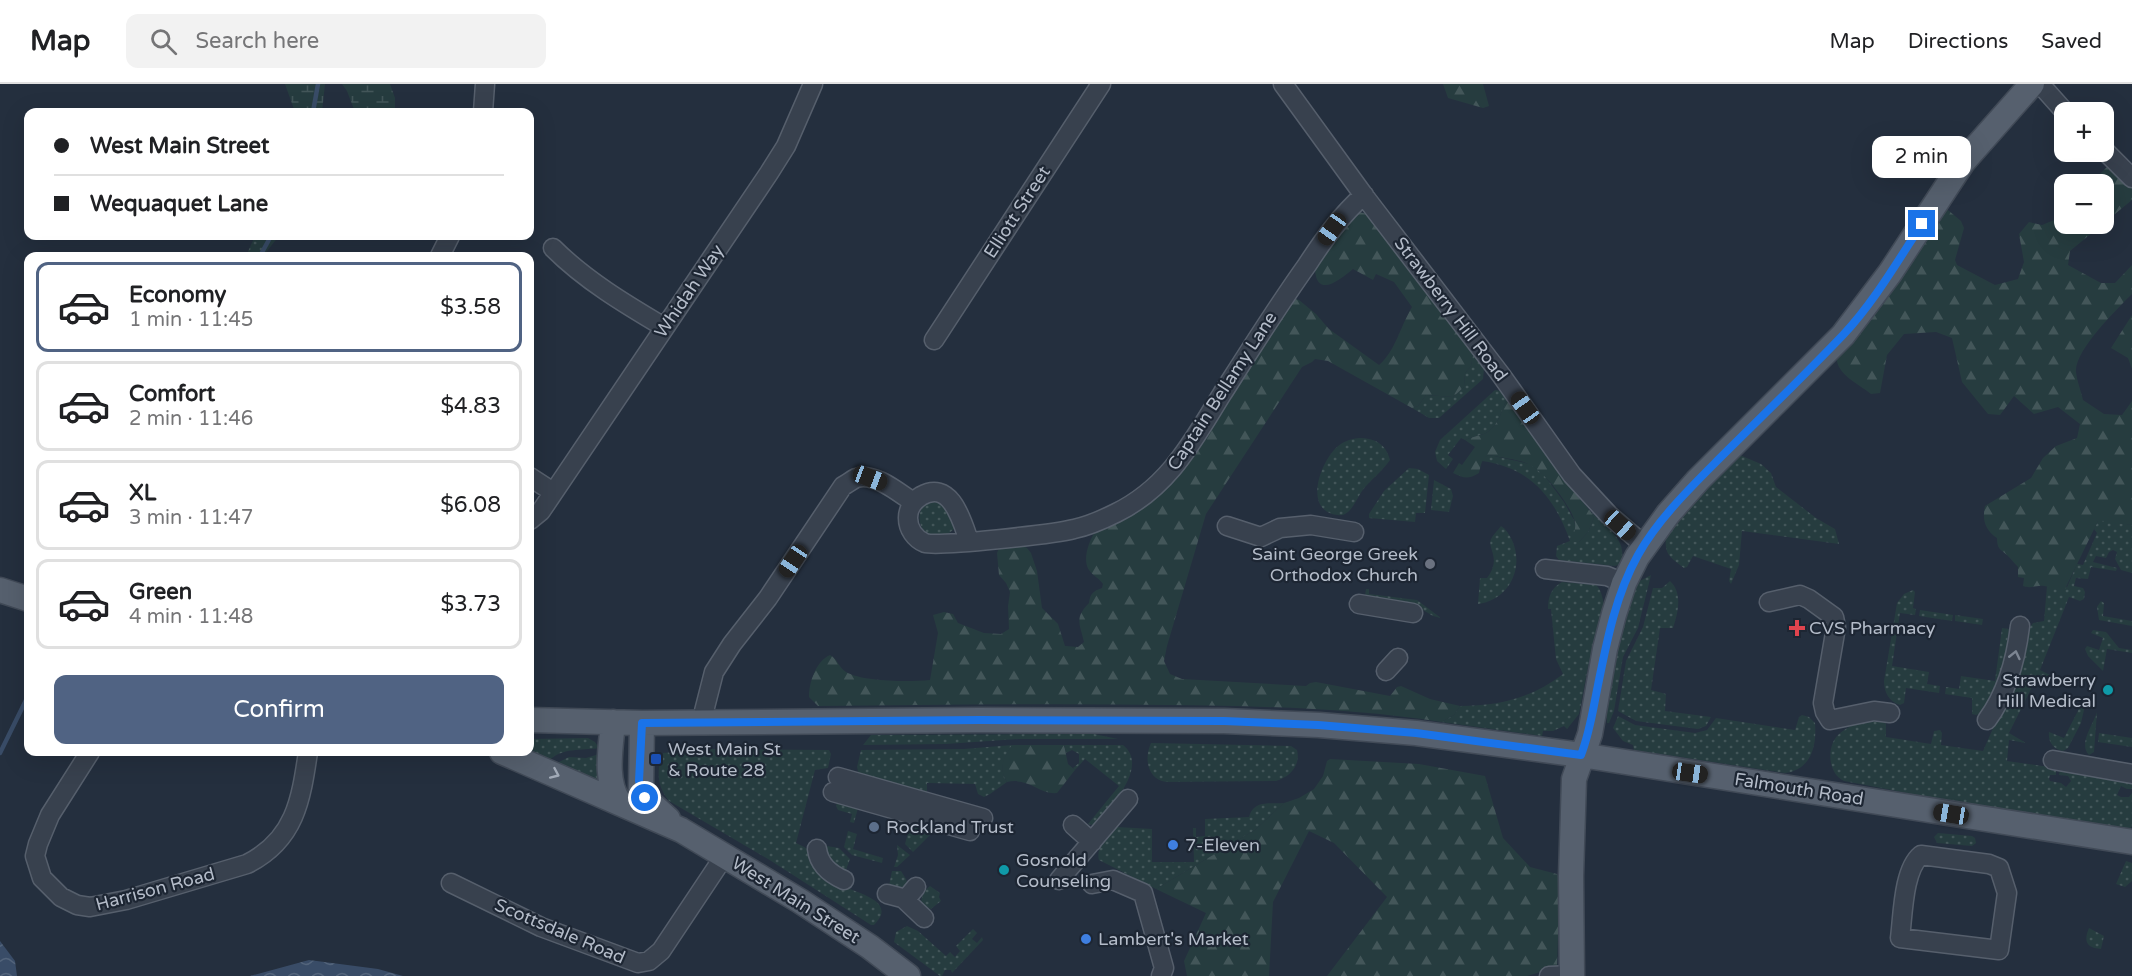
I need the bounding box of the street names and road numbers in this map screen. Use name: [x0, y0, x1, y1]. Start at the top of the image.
street label: Elliott Street: [979, 162, 1055, 262]
street label: Strawberry Hill Road: [1390, 232, 1512, 386]
street label: Whidah Way: [650, 240, 728, 342]
street label: Captain Bellamy Lane: [1162, 307, 1282, 475]
street label: Falmouth Road: [1733, 768, 1865, 810]
street label: West Main Street: [728, 852, 864, 948]
street label: Harrison Road: [93, 863, 217, 915]
street label: Scottsdale Road: [491, 894, 629, 968]

